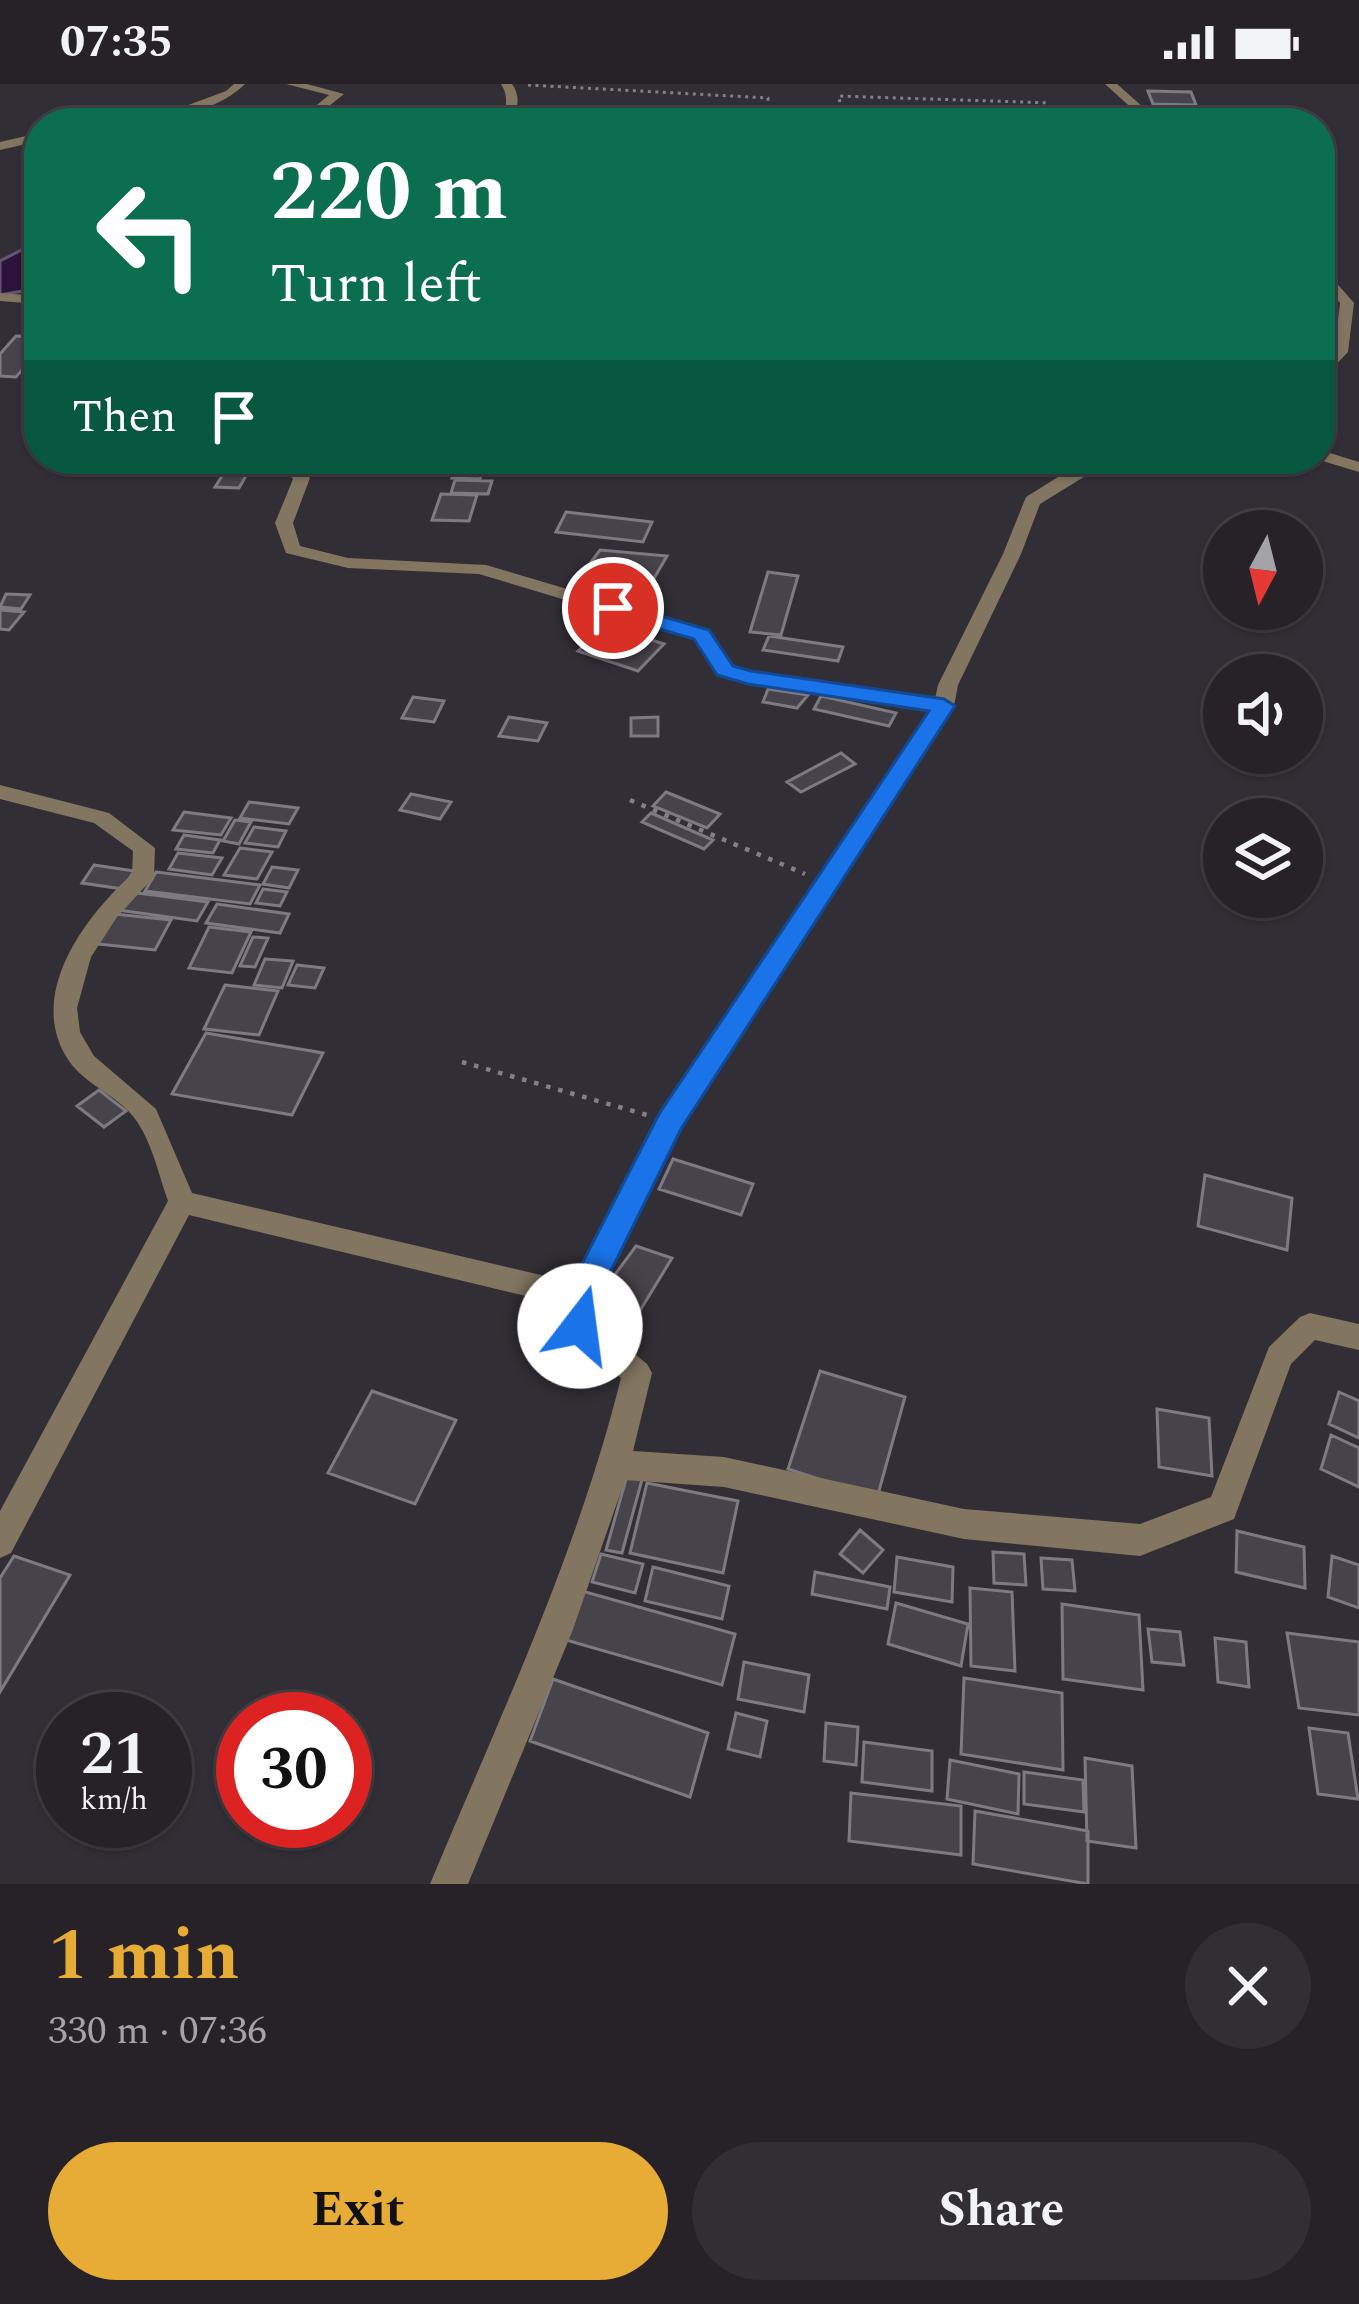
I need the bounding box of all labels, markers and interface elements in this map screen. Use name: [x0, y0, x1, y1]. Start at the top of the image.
text: 07:35: [60, 8, 173, 77]
text: 220 m: [270, 129, 508, 257]
icon: left: [72, 156, 228, 312]
text: Turn left: [270, 244, 482, 326]
text: Then: [72, 383, 177, 452]
icon: arrive: [201, 384, 267, 450]
north arrow: [1203, 510, 1323, 630]
map controls: [1203, 510, 1323, 918]
pin: [562, 557, 664, 659]
icon: arrive: [580, 575, 646, 641]
button: sound: [1203, 654, 1323, 774]
button: layers: [1203, 798, 1323, 918]
position arrow: [517, 1263, 643, 1389]
speed limit sign: 30: [216, 1692, 372, 1848]
text: 21: [80, 1709, 148, 1801]
text: km/h: [80, 1777, 148, 1823]
text: 1 min: [48, 1902, 240, 2011]
button: close: [1185, 1923, 1311, 2049]
text: 330 m · 07:36: [48, 2002, 267, 2061]
button: Exit: [48, 2142, 668, 2280]
button: Share: [692, 2142, 1311, 2280]

